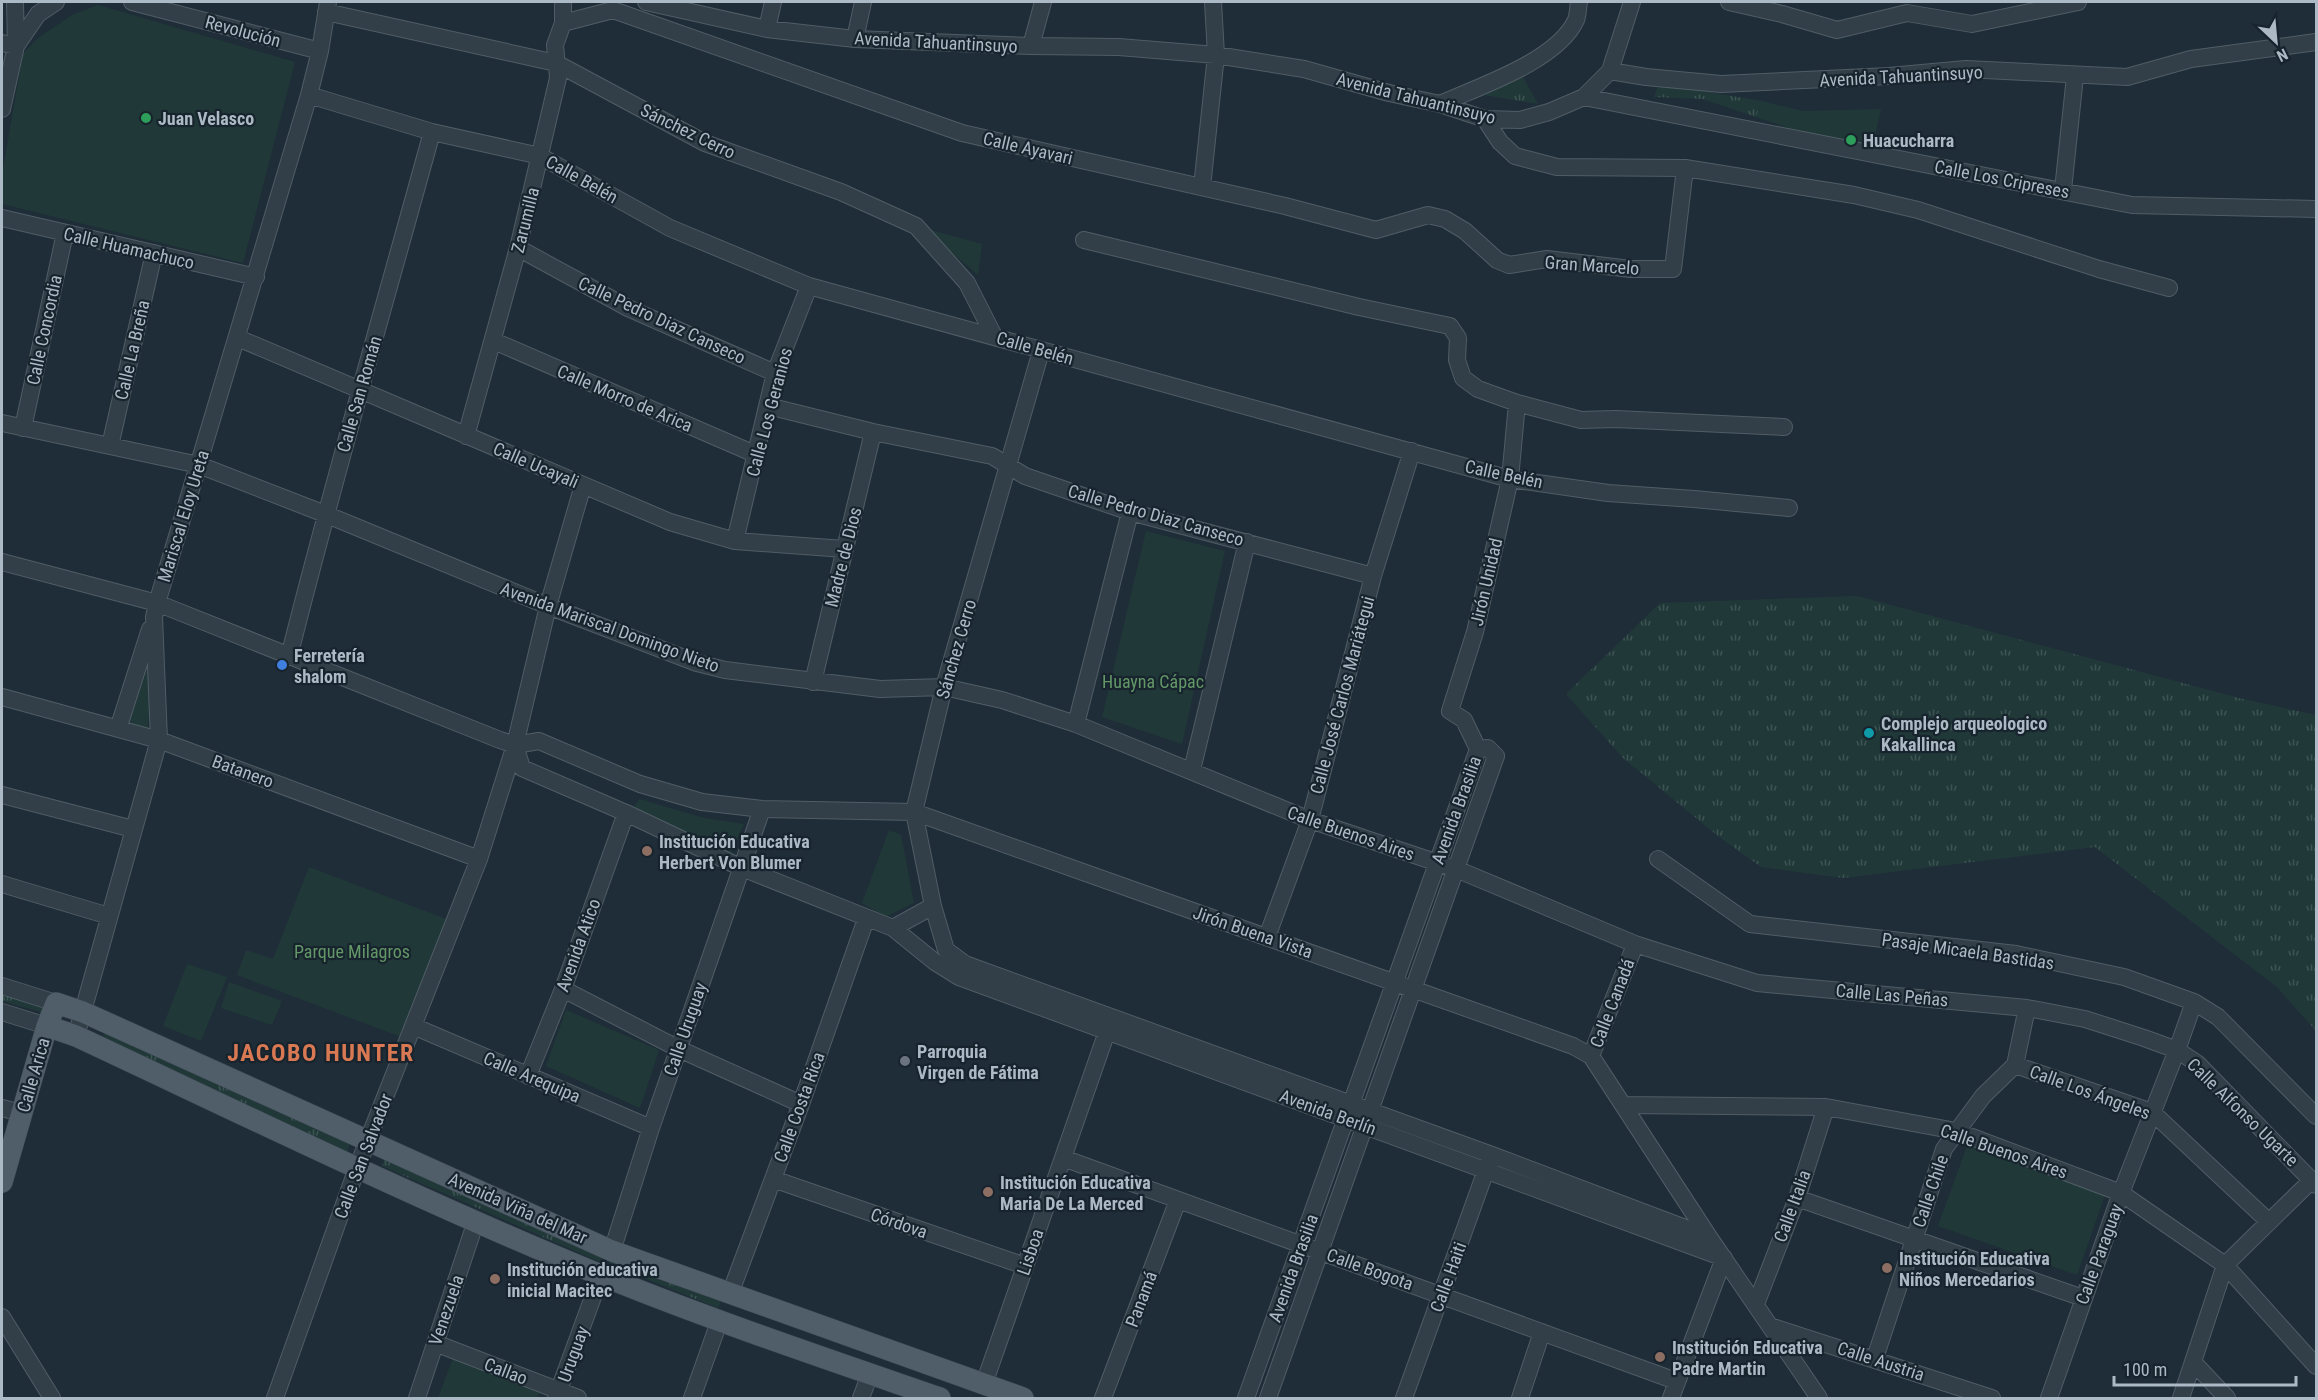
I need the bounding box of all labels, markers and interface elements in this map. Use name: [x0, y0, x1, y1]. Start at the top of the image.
street label: Revolución: [203, 11, 283, 51]
north arrow: [2246, 12, 2306, 72]
street label: Avenida Tahuantinsuyo: [854, 27, 1018, 57]
text: N: [2274, 44, 2291, 66]
street label: Avenida Tahuantinsuyo: [1819, 61, 1983, 91]
street label: Avenida Tahuantinsuyo: [1334, 68, 1498, 128]
street label: Sánchez Cerro: [637, 99, 739, 163]
place label: Juan Velasco: [158, 108, 254, 129]
marker: Juan Velasco: [139, 111, 153, 125]
street label: Calle Ayavari: [981, 128, 1075, 168]
place label: Huacucharra: [1863, 130, 1954, 151]
marker: Huacucharra: [1844, 133, 1858, 147]
street label: Calle Belén: [542, 151, 622, 207]
street label: Calle Los Cripreses: [1933, 156, 2071, 202]
street label: Zarumilla: [507, 185, 543, 255]
street label: Calle Huamachuco: [62, 223, 196, 273]
street label: Gran Marcelo: [1544, 251, 1640, 279]
street label: Calle Pedro Diaz Canseco: [575, 272, 749, 368]
street label: Calle Concordia: [22, 273, 66, 387]
street label: Calle La Breña: [110, 298, 154, 402]
street label: Calle Belén: [994, 327, 1076, 369]
street label: Calle San Román: [332, 333, 386, 455]
street label: Calle Los Geranios: [742, 345, 796, 479]
street label: Calle Morro de Arica: [554, 360, 696, 436]
street label: Calle Ucayali: [490, 438, 582, 492]
street label: Mariscal Eloy Ureta: [153, 448, 213, 584]
street label: Calle Belén: [1463, 455, 1545, 493]
street label: Calle Pedro Diaz Canseco: [1066, 480, 1246, 550]
street label: Madre de Dios: [820, 505, 866, 609]
street label: Jirón Unidad: [1466, 536, 1506, 628]
street label: Avenida Mariscal Domingo Nieto: [498, 578, 722, 676]
street label: Calle José Carlos Mariátegui: [1305, 594, 1379, 796]
street label: Sánchez Cerro: [932, 597, 980, 701]
place label: Ferretería shalom: [294, 645, 365, 687]
marker: Ferretería shalom: [275, 658, 289, 672]
park label: Huayna Cápac: [1102, 671, 1204, 692]
place label: Complejo arqueologico Kakallinca: [1881, 713, 2047, 755]
marker: Complejo arqueologico Kakallinca: [1862, 726, 1876, 740]
street label: Batanero: [209, 750, 277, 792]
street label: Avenida Brasilia: [1427, 753, 1485, 867]
street label: Calle Buenos Aires: [1285, 801, 1417, 865]
place label: Institución Educativa Herbert Von Blumer: [659, 831, 810, 873]
marker: Institución Educativa Herbert Von Blumer: [640, 844, 654, 858]
street label: Avenida Atico: [551, 896, 605, 994]
street label: Jirón Buena Vista: [1191, 902, 1315, 962]
street label: Pasaje Micaela Bastidas: [1880, 929, 2056, 973]
park label: Parque Milagros: [294, 941, 410, 962]
street label: Calle Canadá: [1585, 956, 1639, 1050]
street label: Calle Uruguay: [659, 979, 711, 1079]
street label: Calle Las Peñas: [1835, 980, 1949, 1010]
street label: Calle Arica: [12, 1035, 54, 1115]
district label: JACOBO HUNTER: [227, 1039, 415, 1067]
place label: Parroquia Virgen de Fátima: [917, 1041, 1039, 1083]
street label: Calle Arequipa: [480, 1047, 584, 1107]
street label: Calle Costa Rica: [769, 1049, 829, 1165]
marker: Parroquia Virgen de Fátima: [898, 1054, 912, 1068]
street label: Calle Alfonso Ugarte: [2183, 1054, 2303, 1170]
street label: Calle Los Ángeles: [2027, 1060, 2153, 1124]
street label: Avenida Berlín: [1277, 1085, 1379, 1139]
street label: Calle San Salvador: [330, 1090, 397, 1221]
street label: Calle Buenos Aires: [1938, 1119, 2070, 1183]
street label: Calle Chile: [1908, 1152, 1952, 1230]
street label: Calle Italia: [1769, 1167, 1815, 1245]
street label: Avenida Viña del Mar: [445, 1168, 591, 1248]
place label: Institución Educativa Maria De La Merced: [1000, 1172, 1151, 1214]
marker: Institución Educativa Maria De La Merced: [981, 1185, 995, 1199]
street label: Calle Paraguay: [2071, 1200, 2127, 1307]
street label: Córdova: [868, 1204, 930, 1242]
street label: Avenida Brasilia: [1264, 1211, 1322, 1325]
street label: Lisboa: [1012, 1226, 1048, 1278]
street label: Calle Haiti: [1426, 1239, 1470, 1315]
street label: Calle Bogota: [1324, 1244, 1416, 1294]
place label: Institución Educativa Niños Mercedarios: [1899, 1248, 2050, 1290]
place label: Institución educativa inicial Macitec: [507, 1259, 658, 1301]
marker: Institución Educativa Niños Mercedarios: [1880, 1261, 1894, 1275]
street label: Panamá: [1121, 1268, 1161, 1330]
street label: Venezuela: [424, 1272, 468, 1348]
marker: Institución educativa inicial Macitec: [488, 1272, 502, 1286]
street label: Uruguay: [553, 1323, 593, 1385]
place label: Institución Educativa Padre Martin: [1672, 1337, 1823, 1379]
street label: Calle Austria: [1835, 1337, 1927, 1385]
scale bar: [2114, 1349, 2296, 1387]
marker: Institución Educativa Padre Martin: [1653, 1350, 1667, 1364]
street label: Callao: [481, 1353, 531, 1389]
text: 100 m: [2123, 1359, 2167, 1380]

